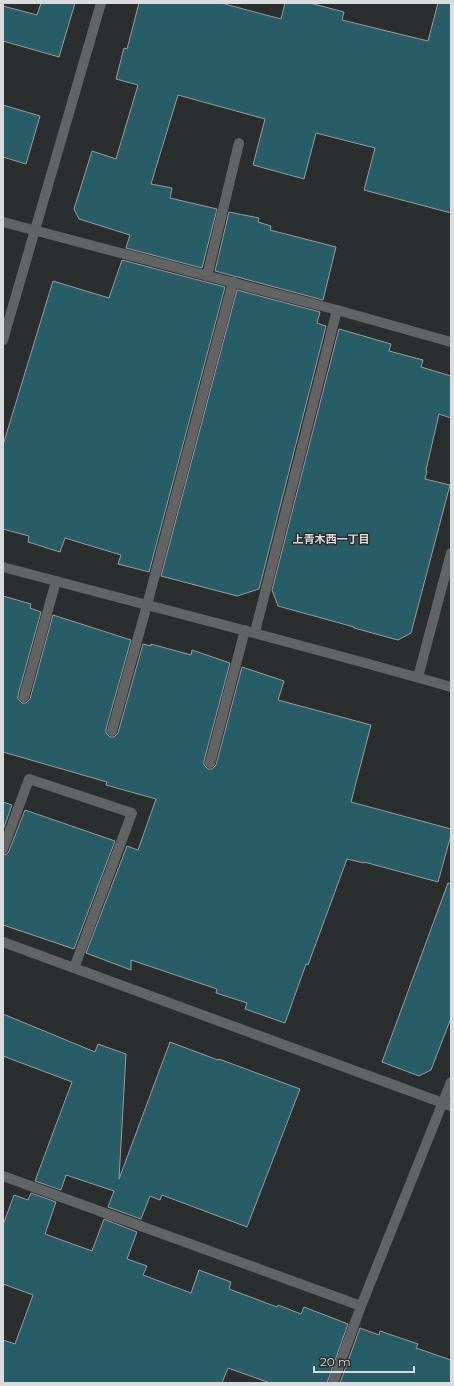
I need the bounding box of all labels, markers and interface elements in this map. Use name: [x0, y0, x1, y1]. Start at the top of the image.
district label: 上青木西一丁目: [293, 532, 370, 546]
scale bar: [314, 1348, 414, 1374]
text: 20 m: [320, 1354, 351, 1369]

